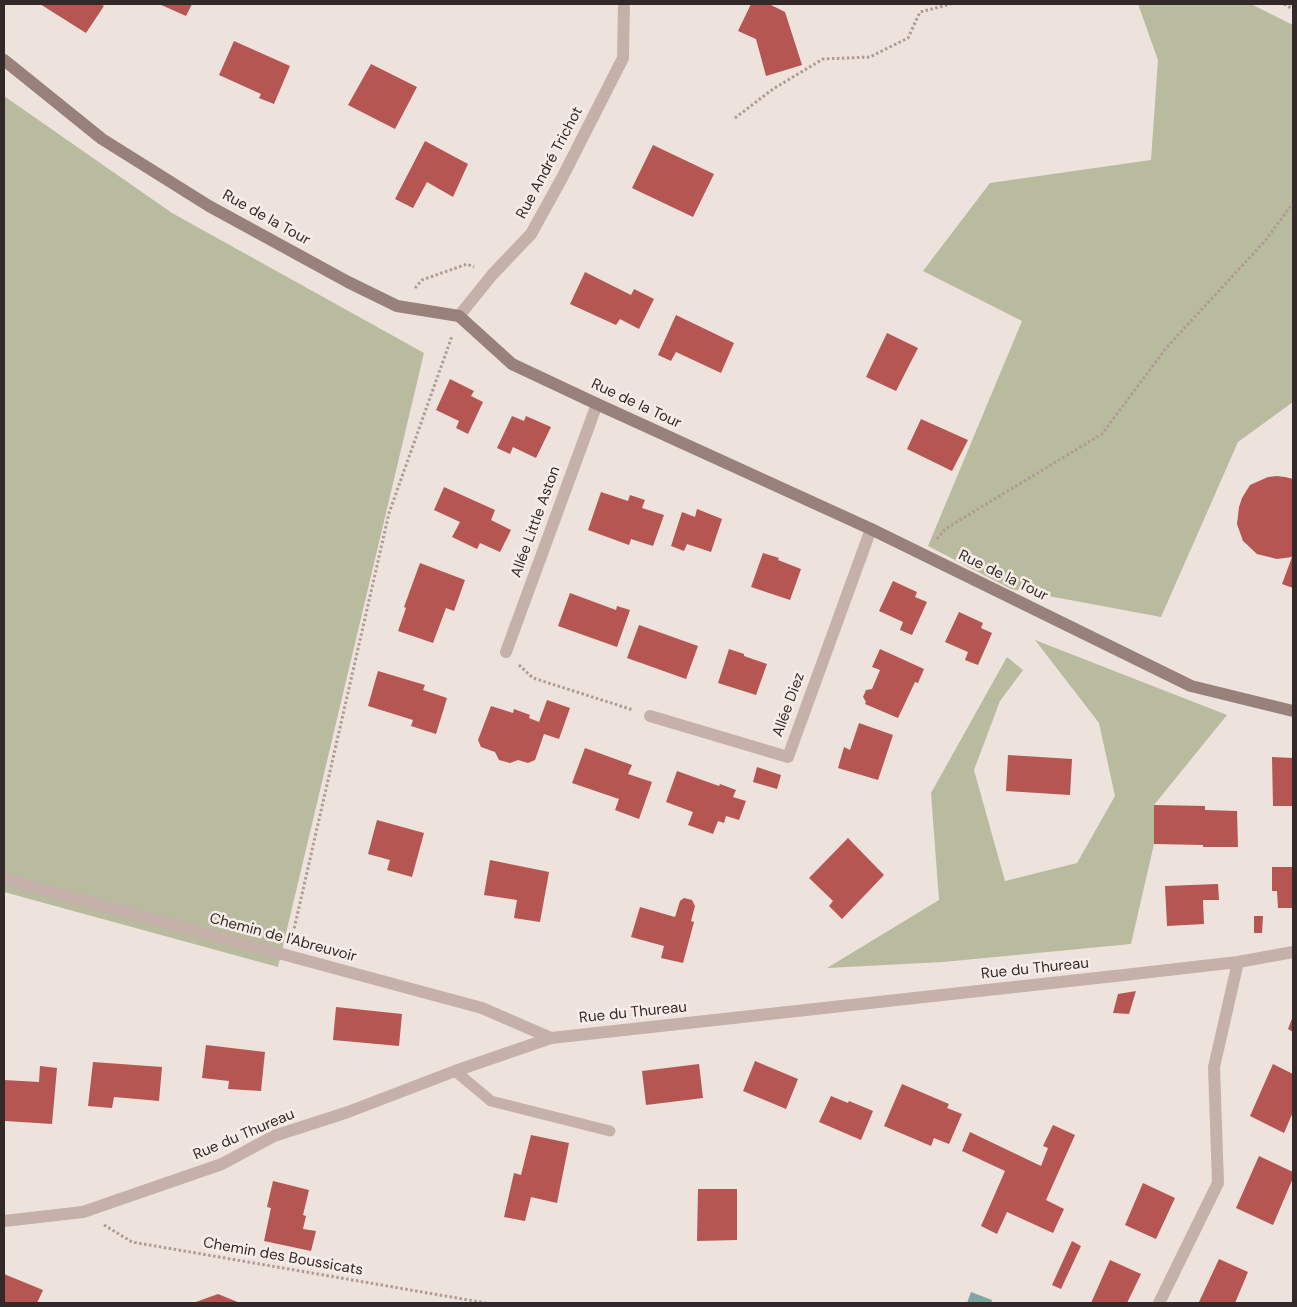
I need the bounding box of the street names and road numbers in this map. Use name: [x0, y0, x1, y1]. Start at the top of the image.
street label: Rue André Trichot: [513, 104, 587, 222]
street label: Rue de la Tour: [219, 186, 313, 250]
street label: Rue de la Tour: [588, 375, 684, 433]
street label: Allée Little Aston: [508, 464, 564, 580]
street label: Rue de la Tour: [955, 547, 1051, 605]
street label: Allée Diez: [769, 670, 809, 740]
street label: Chemin de l'Abreuvoir: [208, 910, 358, 966]
street label: Rue du Thureau: [980, 954, 1090, 984]
street label: Rue du Thureau: [578, 998, 688, 1028]
street label: Rue du Thureau: [191, 1106, 297, 1164]
street label: Chemin des Boussicats: [202, 1234, 364, 1280]

